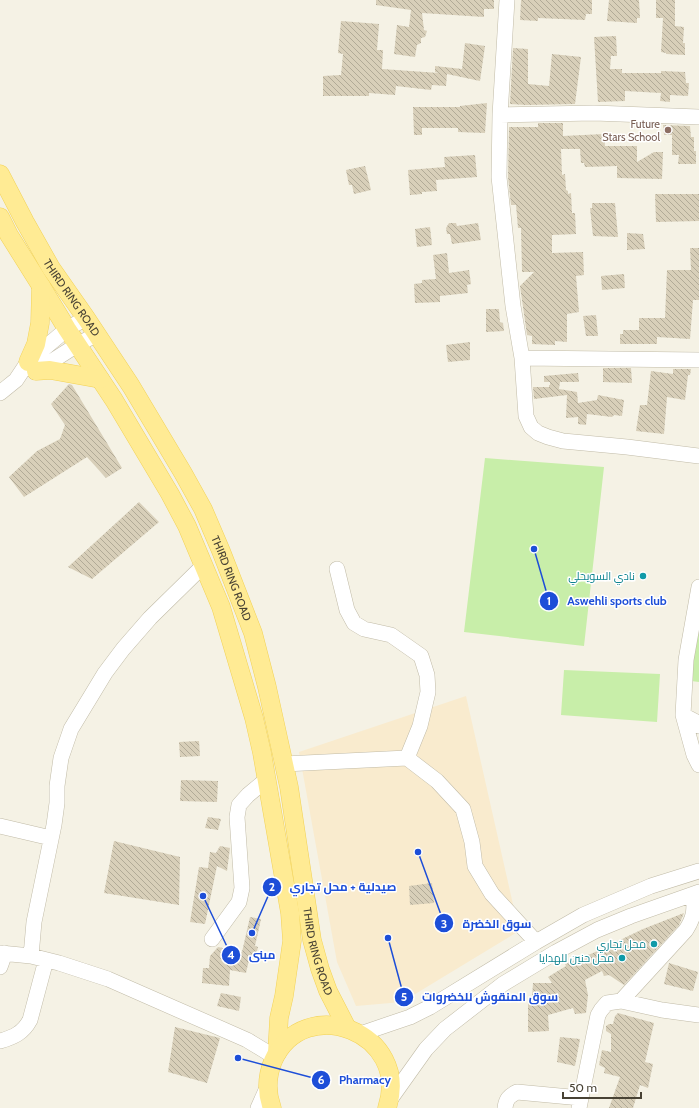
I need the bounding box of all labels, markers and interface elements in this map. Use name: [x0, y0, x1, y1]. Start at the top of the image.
place label: Future Stars School: [602, 117, 660, 144]
marker: Future Stars School: [663, 125, 673, 135]
street label: THIRD RING ROAD: [40, 257, 103, 339]
street label: THIRD RING ROAD: [208, 534, 255, 623]
place label: نادي السويحلي: [568, 569, 635, 585]
marker: نادي السويحلي: [638, 571, 648, 581]
callout: Aswehli sports club: [539, 589, 675, 613]
text: 1: [547, 593, 551, 608]
text: Aswehli sports club: [567, 593, 667, 608]
callout: صيدلية + محل تجاري: [262, 875, 405, 899]
text: 2: [269, 879, 275, 894]
text: صيدلية + محل تجاري: [290, 879, 396, 897]
street label: THIRD RING ROAD: [300, 906, 336, 998]
callout: سوق الخضرة: [434, 911, 539, 935]
text: 3: [441, 916, 447, 931]
text: سوق الخضرة: [463, 916, 532, 932]
place label: محل تجاري: [597, 937, 646, 953]
marker: محل تجاري: [649, 939, 659, 949]
callout: مبنى: [221, 943, 284, 967]
text: 4: [227, 947, 235, 962]
text: مبنى: [249, 947, 275, 963]
place label: محل حنين للهدايا: [539, 951, 614, 965]
marker: محل حنين للهدايا: [617, 953, 627, 963]
callout: سوق المنقوش للخضروات: [394, 985, 566, 1009]
text: 5: [401, 989, 407, 1004]
text: سوق المنقوش للخضروات: [422, 989, 558, 1005]
callout: Pharmacy: [311, 1068, 399, 1092]
text: 6: [318, 1072, 325, 1087]
text: Pharmacy: [339, 1072, 392, 1087]
scale bar: [563, 1074, 641, 1100]
text: 50 m: [569, 1080, 597, 1095]

